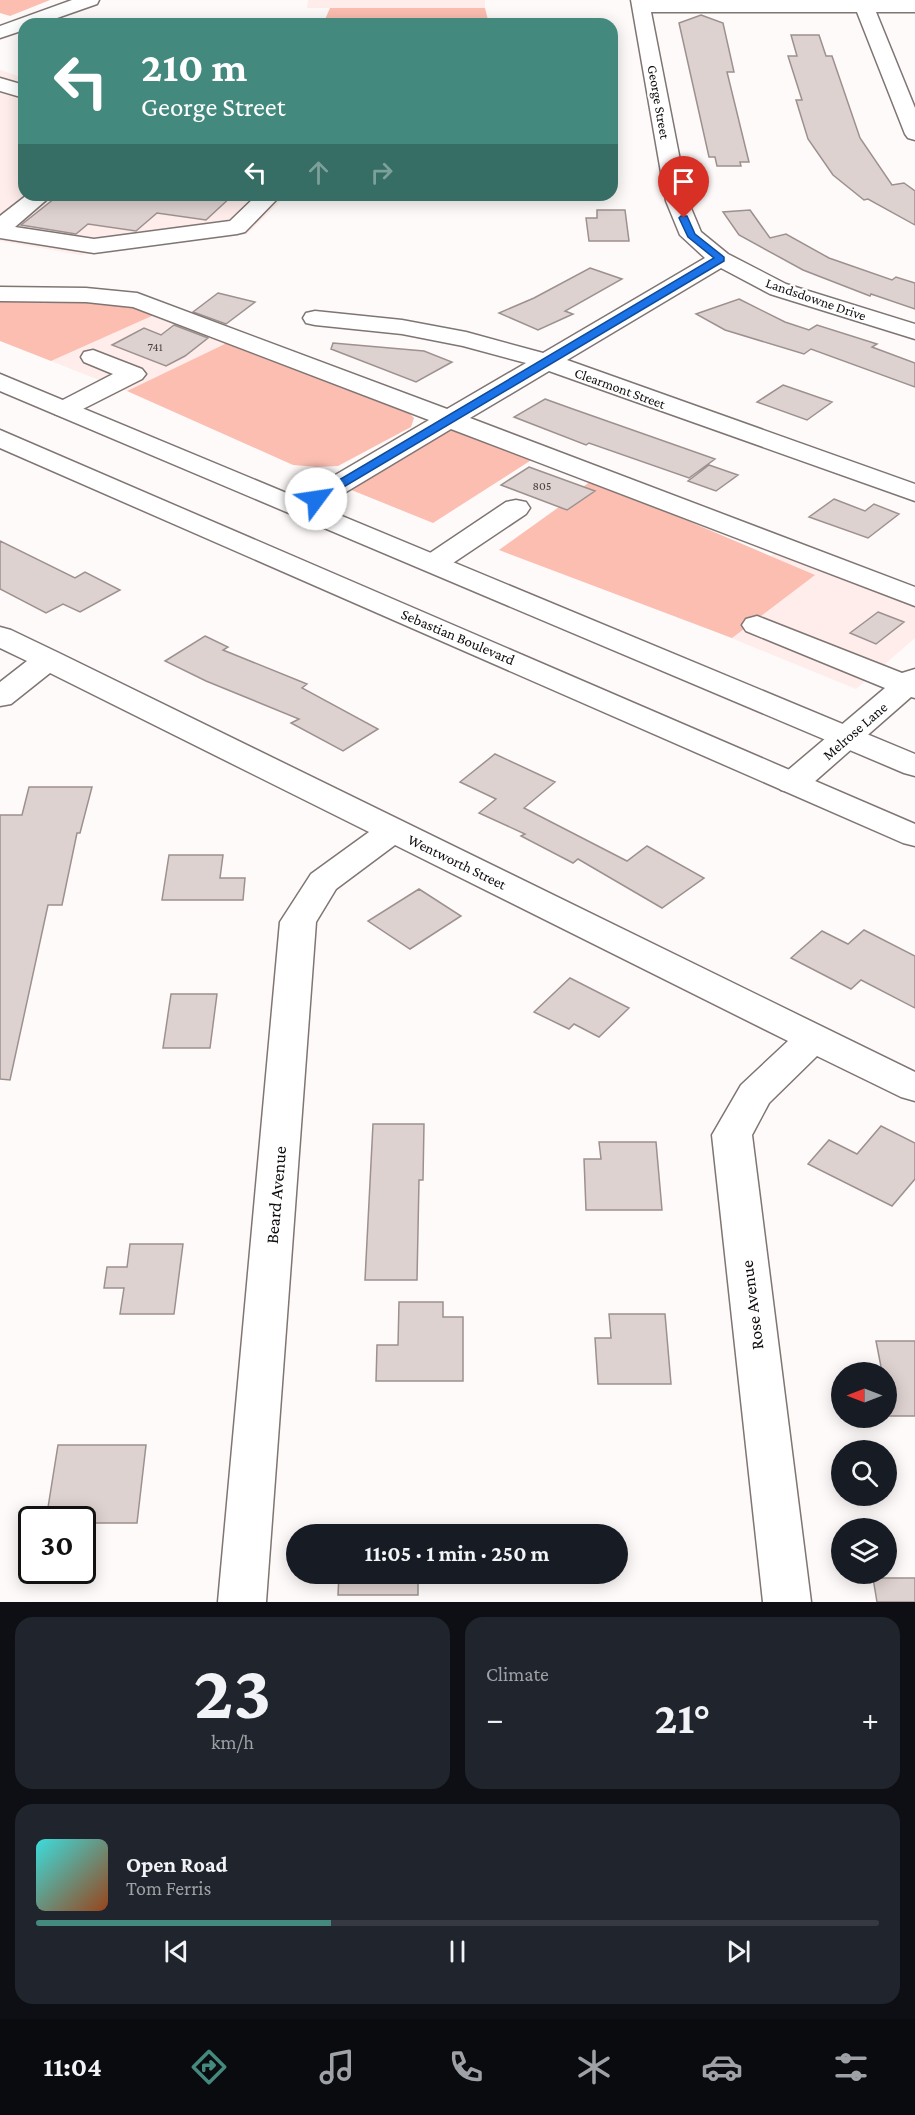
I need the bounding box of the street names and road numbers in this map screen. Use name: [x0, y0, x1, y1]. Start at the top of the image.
street label: George Street: [645, 64, 673, 141]
street label: Landsdowne Drive: [764, 274, 868, 324]
street label: Clearmont Street: [572, 364, 668, 412]
street label: Sebastian Boulevard: [399, 606, 517, 668]
street label: Melrose Lane: [820, 699, 891, 763]
street label: Wentworth Street: [405, 831, 510, 893]
street label: Beard Avenue: [262, 1145, 290, 1245]
street label: Rose Avenue: [737, 1259, 767, 1351]

